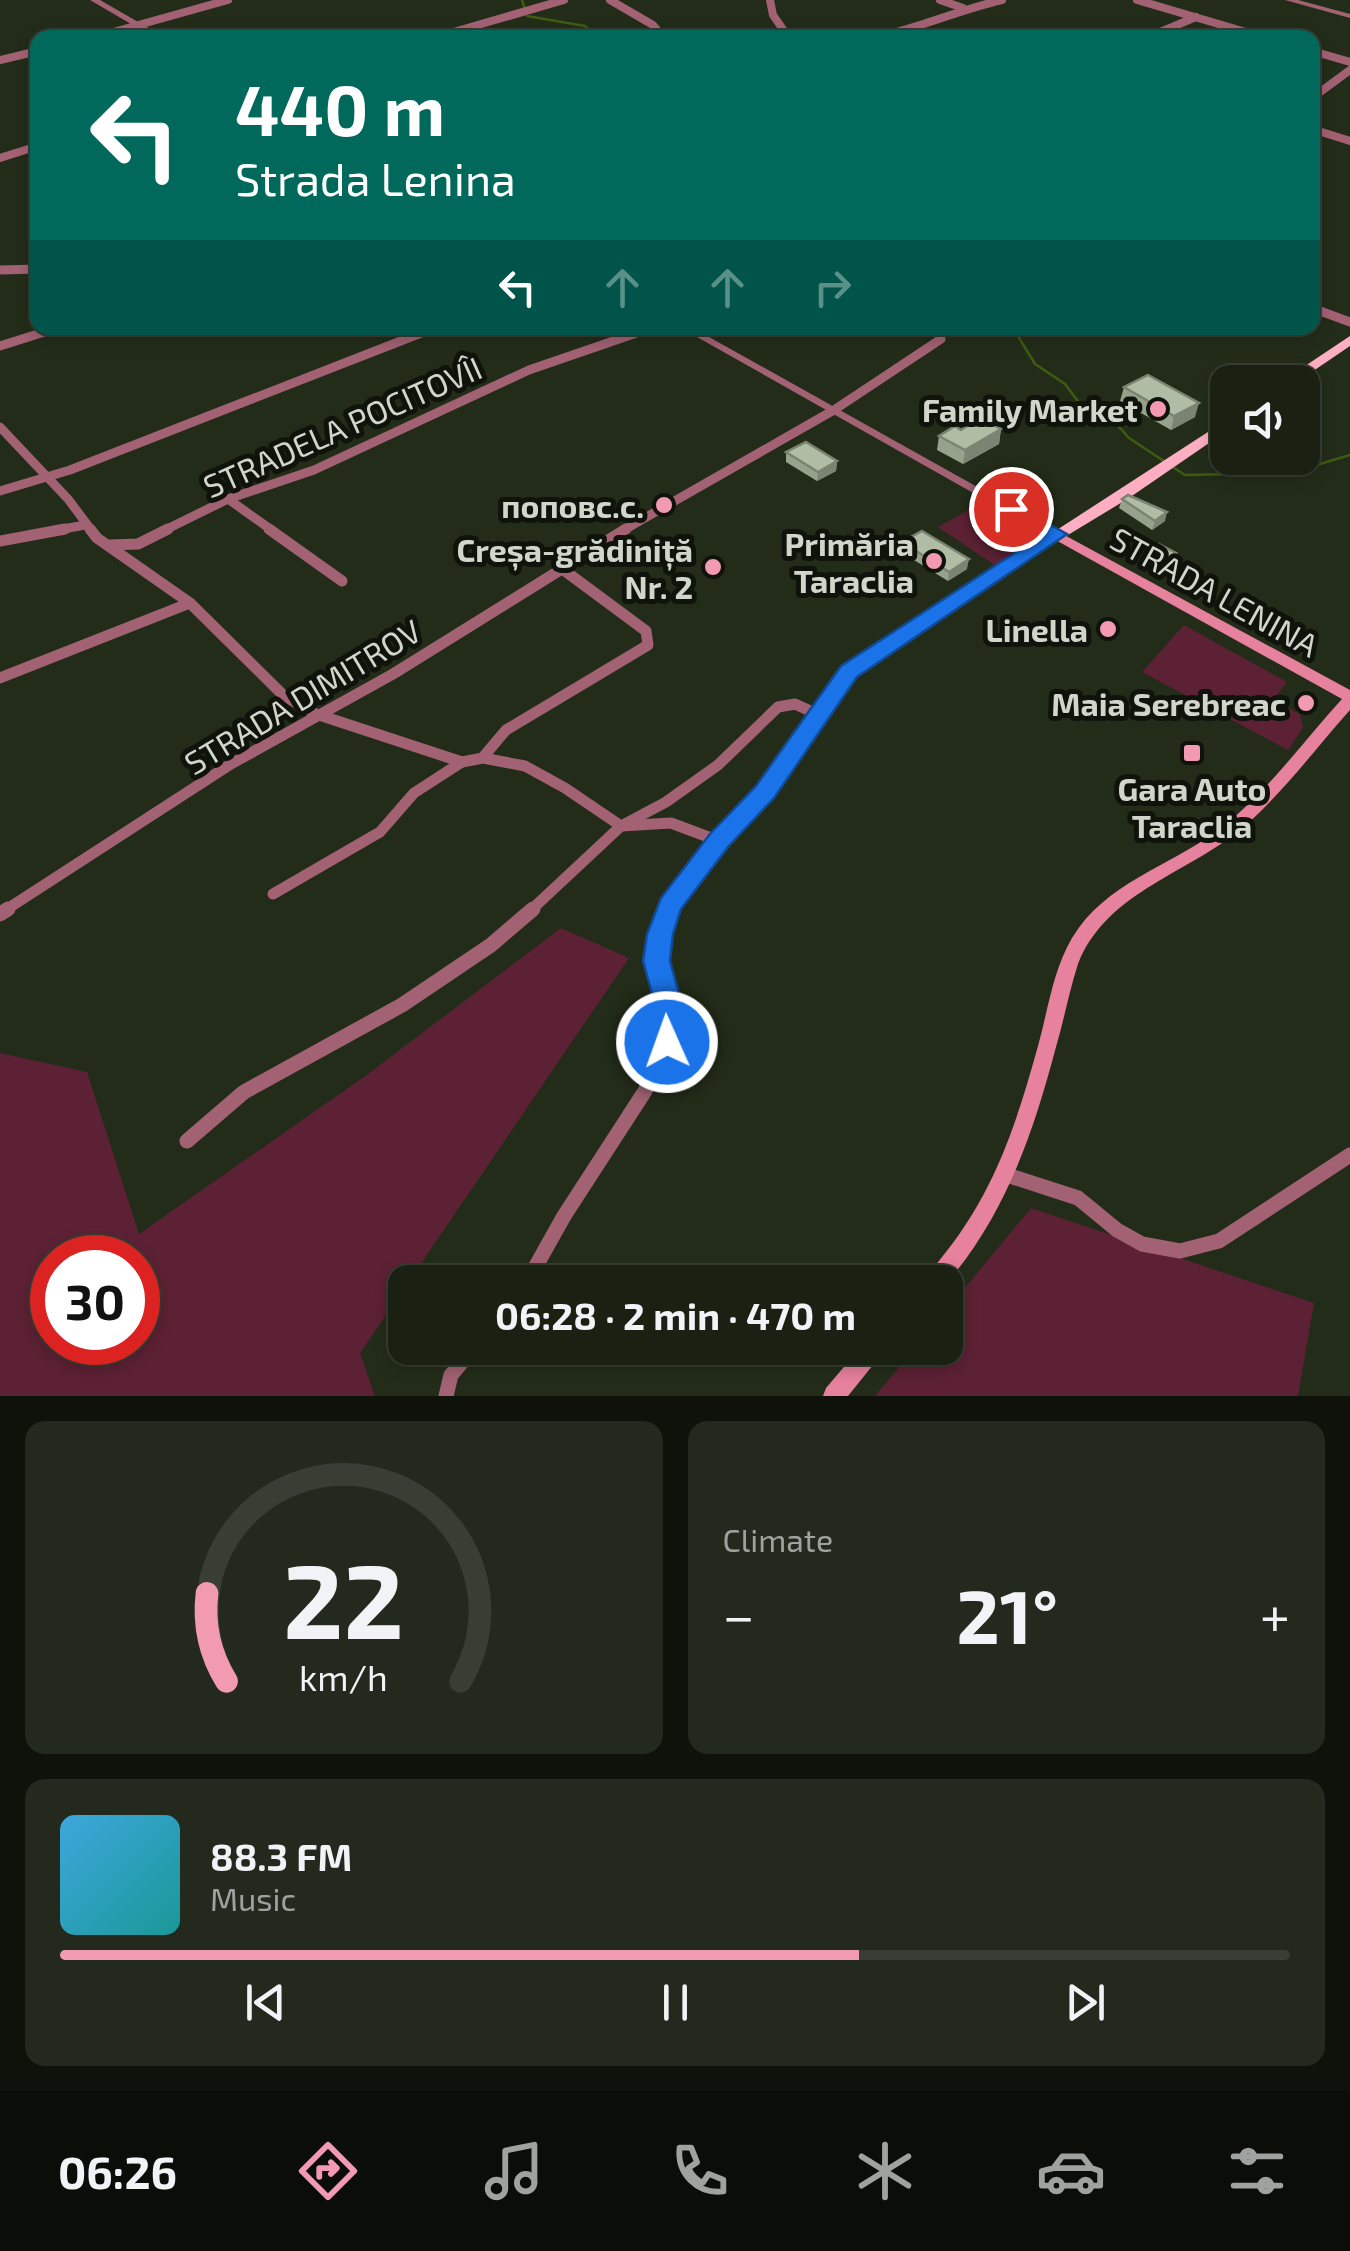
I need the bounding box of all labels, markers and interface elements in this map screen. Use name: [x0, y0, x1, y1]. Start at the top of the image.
text: 440 m: [235, 66, 445, 150]
icon: left: [70, 70, 200, 200]
text: Strada Lenina: [235, 151, 516, 205]
icon: left: [490, 260, 545, 315]
icon: ahead: [595, 260, 650, 315]
icon: ahead: [700, 260, 755, 315]
icon: right: [805, 260, 860, 315]
street label: STRADELA POCITOVÎI: [197, 348, 487, 504]
map controls: [1210, 365, 1320, 475]
button: sound: [1210, 365, 1320, 475]
place label: Family Market: [922, 390, 1138, 429]
marker: Family Market: [1147, 398, 1169, 420]
pin: [969, 467, 1054, 552]
icon: arrive: [984, 482, 1039, 537]
place label: поповс.с.: [501, 486, 644, 524]
marker: поповс.с.: [653, 494, 675, 516]
street label: STRADA LENINA: [1105, 518, 1325, 664]
place label: Primăria Taraclia: [785, 524, 914, 599]
place label: Creșa-grădiniță Nr. 2: [457, 530, 693, 605]
marker: Primăria Taraclia: [923, 550, 945, 572]
marker: Creșa-grădiniță Nr. 2: [702, 556, 724, 578]
place label: Linella: [986, 610, 1088, 648]
street label: STRADA DIMITROV: [177, 611, 427, 781]
marker: Linella: [1097, 618, 1119, 640]
place label: Maia Serebreac: [1051, 684, 1286, 722]
marker: Maia Serebreac: [1295, 692, 1317, 714]
marker: Gara Auto Taraclia: [1181, 742, 1203, 764]
place label: Gara Auto Taraclia: [1118, 769, 1266, 844]
position arrow: [615, 990, 719, 1094]
speed limit sign: 30: [30, 1235, 160, 1365]
text: 06:28 · 2 min · 470 m: [495, 1292, 856, 1338]
text: Climate: [723, 1520, 833, 1558]
text: 22: [283, 1535, 404, 1660]
text: 21°: [956, 1569, 1058, 1659]
text: −: [723, 1581, 755, 1647]
text: +: [1260, 1581, 1290, 1647]
text: km/h: [299, 1655, 388, 1698]
text: 88.3 FM: [210, 1833, 352, 1879]
text: Music: [210, 1879, 296, 1917]
icon: previous: [238, 1975, 293, 2030]
icon: pause: [648, 1975, 703, 2030]
icon: next: [1058, 1975, 1113, 2030]
icon: directions: [293, 2136, 363, 2206]
icon: music: [479, 2136, 549, 2206]
icon: phone: [665, 2136, 735, 2206]
icon: climate: [850, 2136, 920, 2206]
icon: car: [1036, 2136, 1106, 2206]
icon: filters: [1222, 2136, 1292, 2206]
text: 06:26: [58, 2144, 177, 2198]

